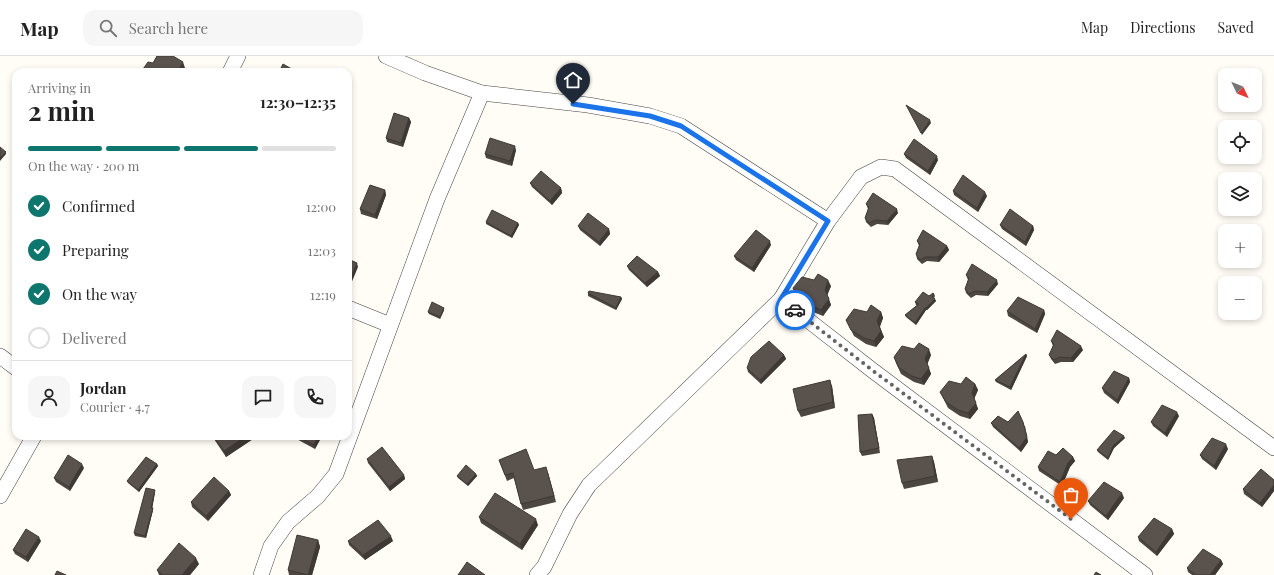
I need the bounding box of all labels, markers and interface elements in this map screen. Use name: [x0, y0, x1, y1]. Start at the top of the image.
search box: [83, 10, 363, 46]
text: Map: [20, 15, 59, 41]
icon: search: [97, 17, 119, 39]
text: Search here: [129, 18, 208, 38]
text: Map: [1081, 18, 1108, 37]
text: Directions: [1130, 18, 1196, 37]
text: Saved: [1218, 18, 1254, 37]
pin: [556, 63, 590, 104]
north arrow: [1218, 68, 1262, 112]
map controls: [1218, 68, 1262, 320]
icon: home: [562, 69, 584, 91]
text: Arriving in: [28, 79, 91, 96]
text: 12:30–12:35: [260, 92, 336, 112]
text: 2 min: [28, 93, 95, 128]
button: locate: [1218, 120, 1262, 164]
text: On the way · 200 m: [28, 157, 139, 174]
button: layers: [1218, 172, 1262, 216]
icon: check: [28, 195, 50, 217]
text: Confirmed: [62, 196, 135, 216]
text: 12:00: [306, 198, 336, 215]
button: +: [1218, 224, 1262, 268]
icon: check: [28, 239, 50, 261]
text: Preparing: [62, 240, 129, 260]
text: 12:03: [308, 242, 336, 259]
button: −: [1218, 276, 1262, 320]
icon: check: [28, 283, 50, 305]
text: On the way: [62, 284, 137, 304]
text: 12:19: [310, 286, 336, 303]
courier: [775, 290, 815, 330]
icon: car: [784, 299, 806, 321]
text: Delivered: [62, 328, 127, 348]
button: person: [28, 376, 70, 418]
button: chat: [242, 376, 284, 418]
button: phone: [294, 376, 336, 418]
text: Jordan: [80, 378, 126, 398]
text: Courier · 4.7: [80, 398, 150, 415]
pin: [1054, 478, 1088, 519]
icon: bag: [1060, 484, 1082, 506]

